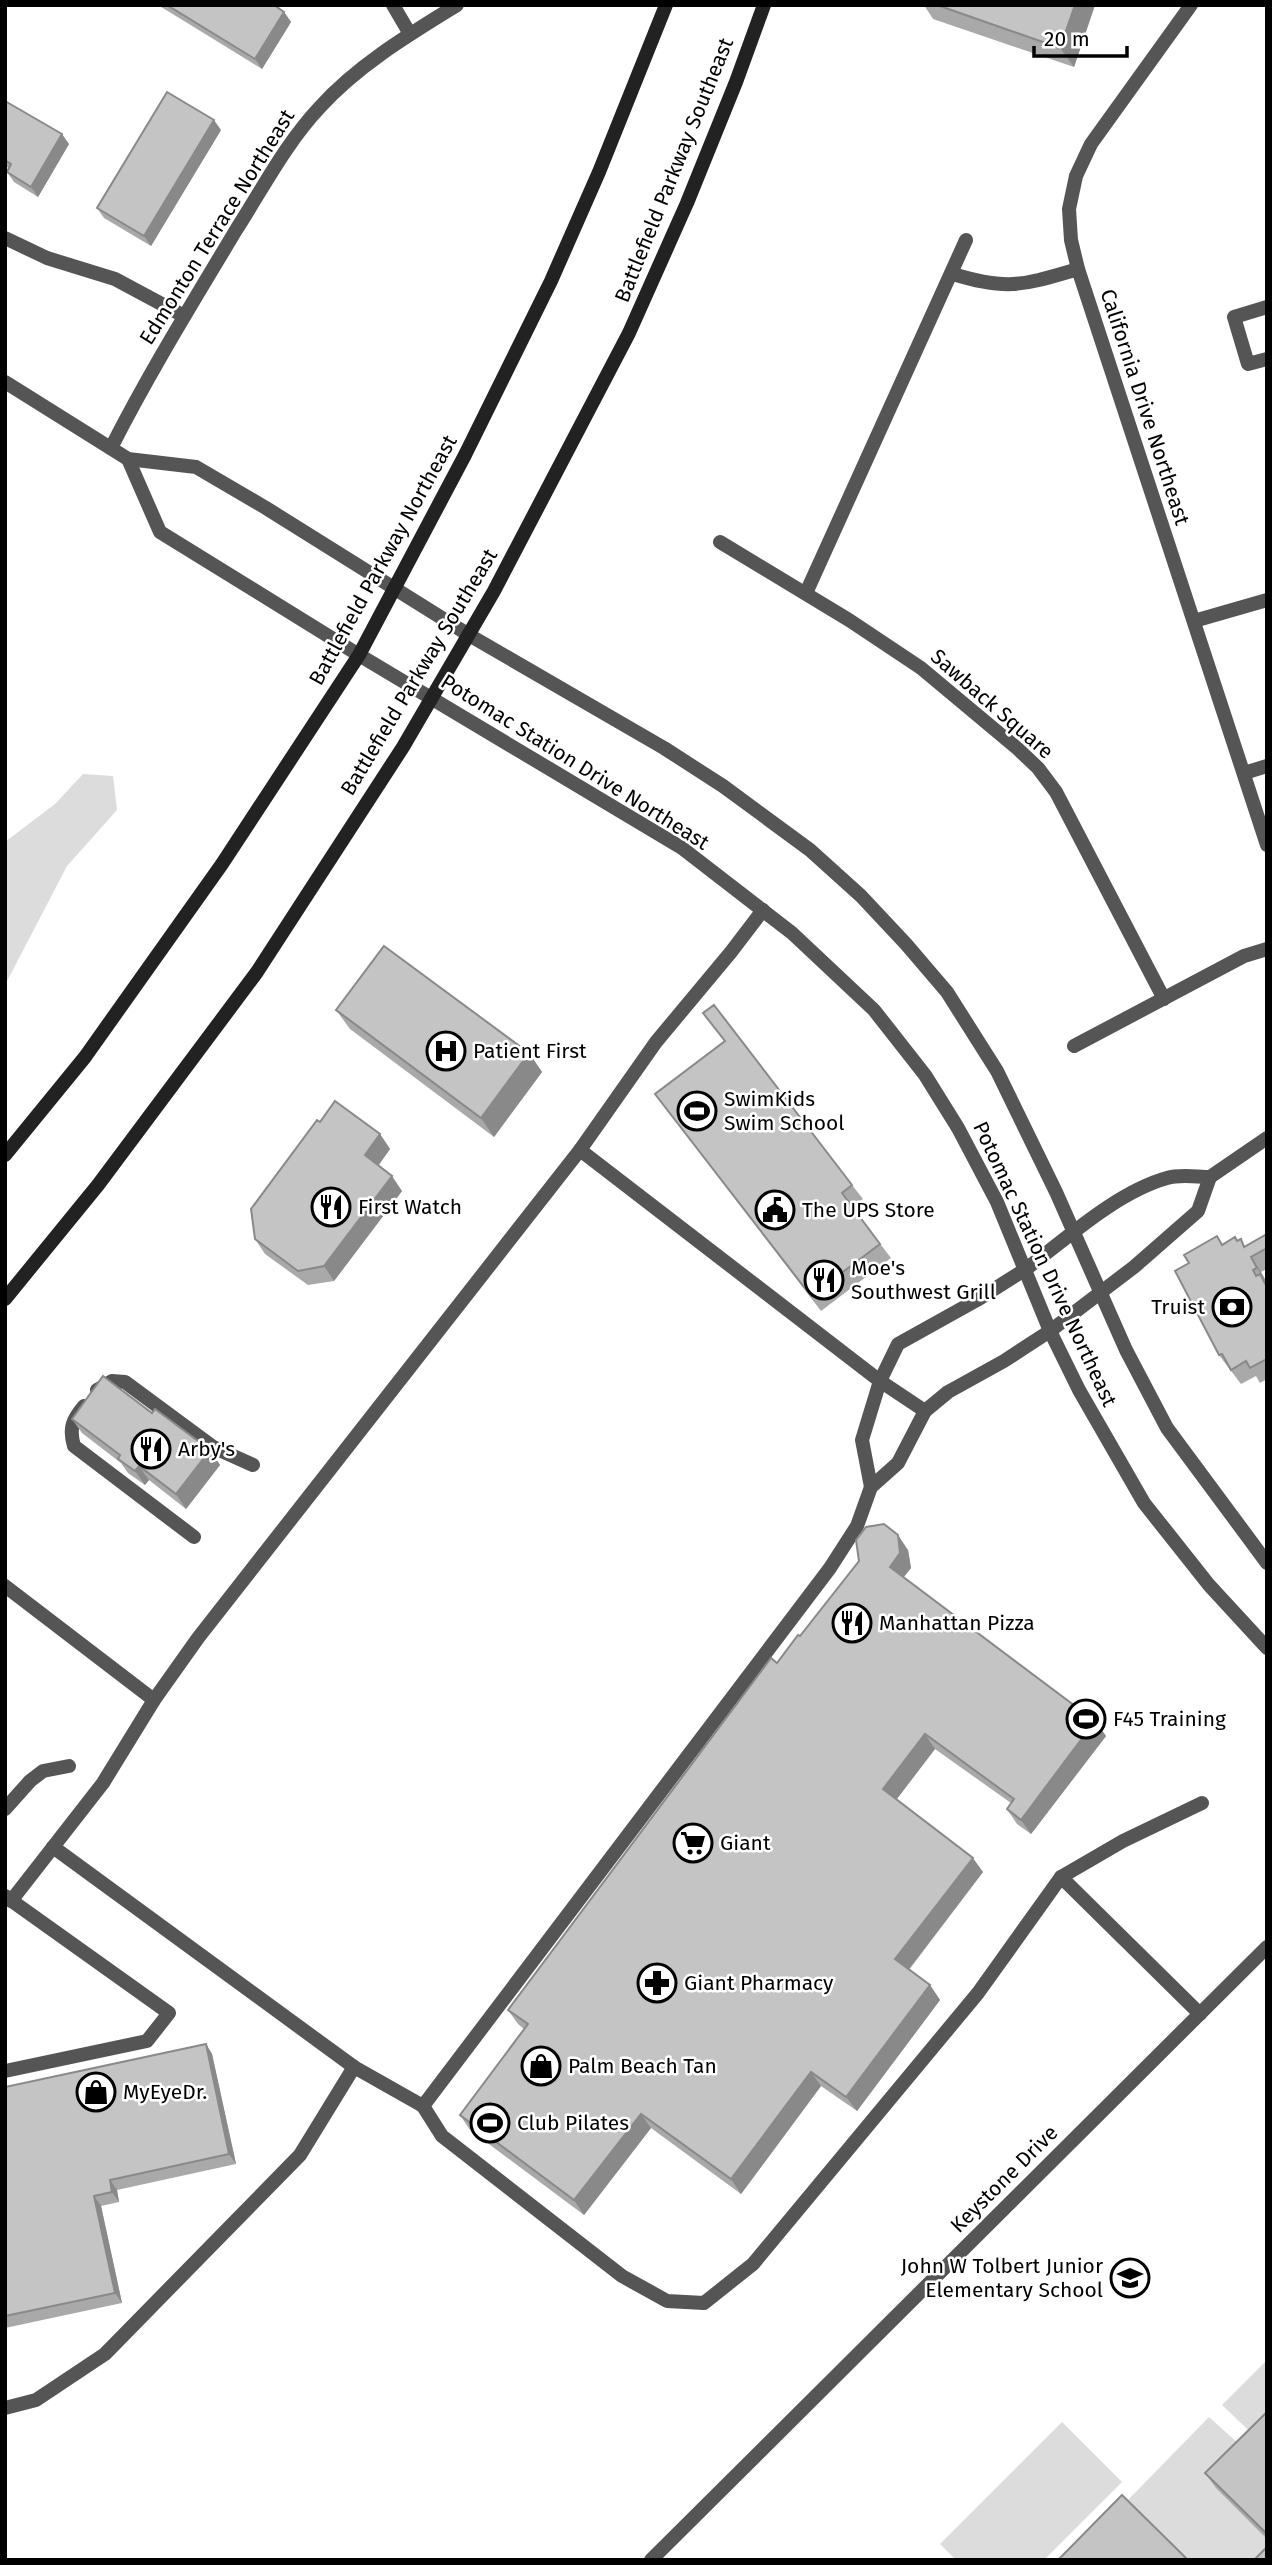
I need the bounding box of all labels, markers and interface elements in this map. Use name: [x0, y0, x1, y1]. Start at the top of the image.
scale bar: [1034, 14, 1127, 58]
text: 20 m: [1044, 26, 1090, 52]
street label: Battlefield Parkway Southeast: [609, 33, 739, 306]
street label: Edmonton Terrace Northeast: [134, 104, 300, 349]
street label: California Drive Northeast: [1095, 286, 1196, 529]
street label: Battlefield Parkway Northeast: [303, 430, 463, 690]
street label: Battlefield Parkway Southeast: [335, 544, 503, 800]
street label: Sawback Square: [925, 644, 1059, 764]
street label: Potomac Station Drive Northeast: [436, 668, 714, 856]
hospital icon: Patient First: [425, 1030, 467, 1072]
place label: Patient First: [473, 1038, 587, 1064]
place label: SwimKids Swim School: [724, 1086, 844, 1136]
sports icon: SwimKids Swim School: [676, 1090, 718, 1132]
street label: Potomac Station Drive Northeast: [967, 1117, 1123, 1411]
restaurant icon: First Watch: [310, 1186, 352, 1228]
public building icon: The UPS Store: [754, 1189, 796, 1231]
place label: First Watch: [358, 1194, 462, 1220]
place label: The UPS Store: [802, 1197, 935, 1223]
place label: Moe's Southwest Grill: [851, 1255, 996, 1305]
restaurant icon: Moe's Southwest Grill: [803, 1259, 845, 1301]
bank icon: Truist: [1211, 1286, 1253, 1328]
place label: Truist: [1151, 1294, 1205, 1320]
restaurant icon: Arby's: [130, 1428, 172, 1470]
place label: Arby's: [178, 1436, 235, 1462]
restaurant icon: Manhattan Pizza: [831, 1602, 873, 1644]
place label: Manhattan Pizza: [879, 1610, 1035, 1636]
sports icon: F45 Training: [1065, 1698, 1107, 1740]
place label: F45 Training: [1113, 1706, 1226, 1732]
supermarket icon: Giant: [672, 1822, 714, 1864]
place label: Giant: [720, 1830, 771, 1856]
pharmacy icon: Giant Pharmacy: [636, 1962, 678, 2004]
place label: Giant Pharmacy: [684, 1970, 834, 1996]
shop icon: Palm Beach Tan: [520, 2045, 562, 2087]
place label: Palm Beach Tan: [568, 2053, 717, 2079]
shop icon: MyEyeDr.: [75, 2071, 117, 2113]
place label: MyEyeDr.: [123, 2079, 207, 2105]
sports icon: Club Pilates: [469, 2102, 511, 2144]
place label: Club Pilates: [517, 2110, 629, 2136]
street label: Keystone Drive: [945, 2120, 1063, 2238]
place label: John W Tolbert Junior Elementary School: [901, 2253, 1103, 2303]
school or university icon: John W Tolbert Junior Elementary School: [1109, 2257, 1151, 2299]

